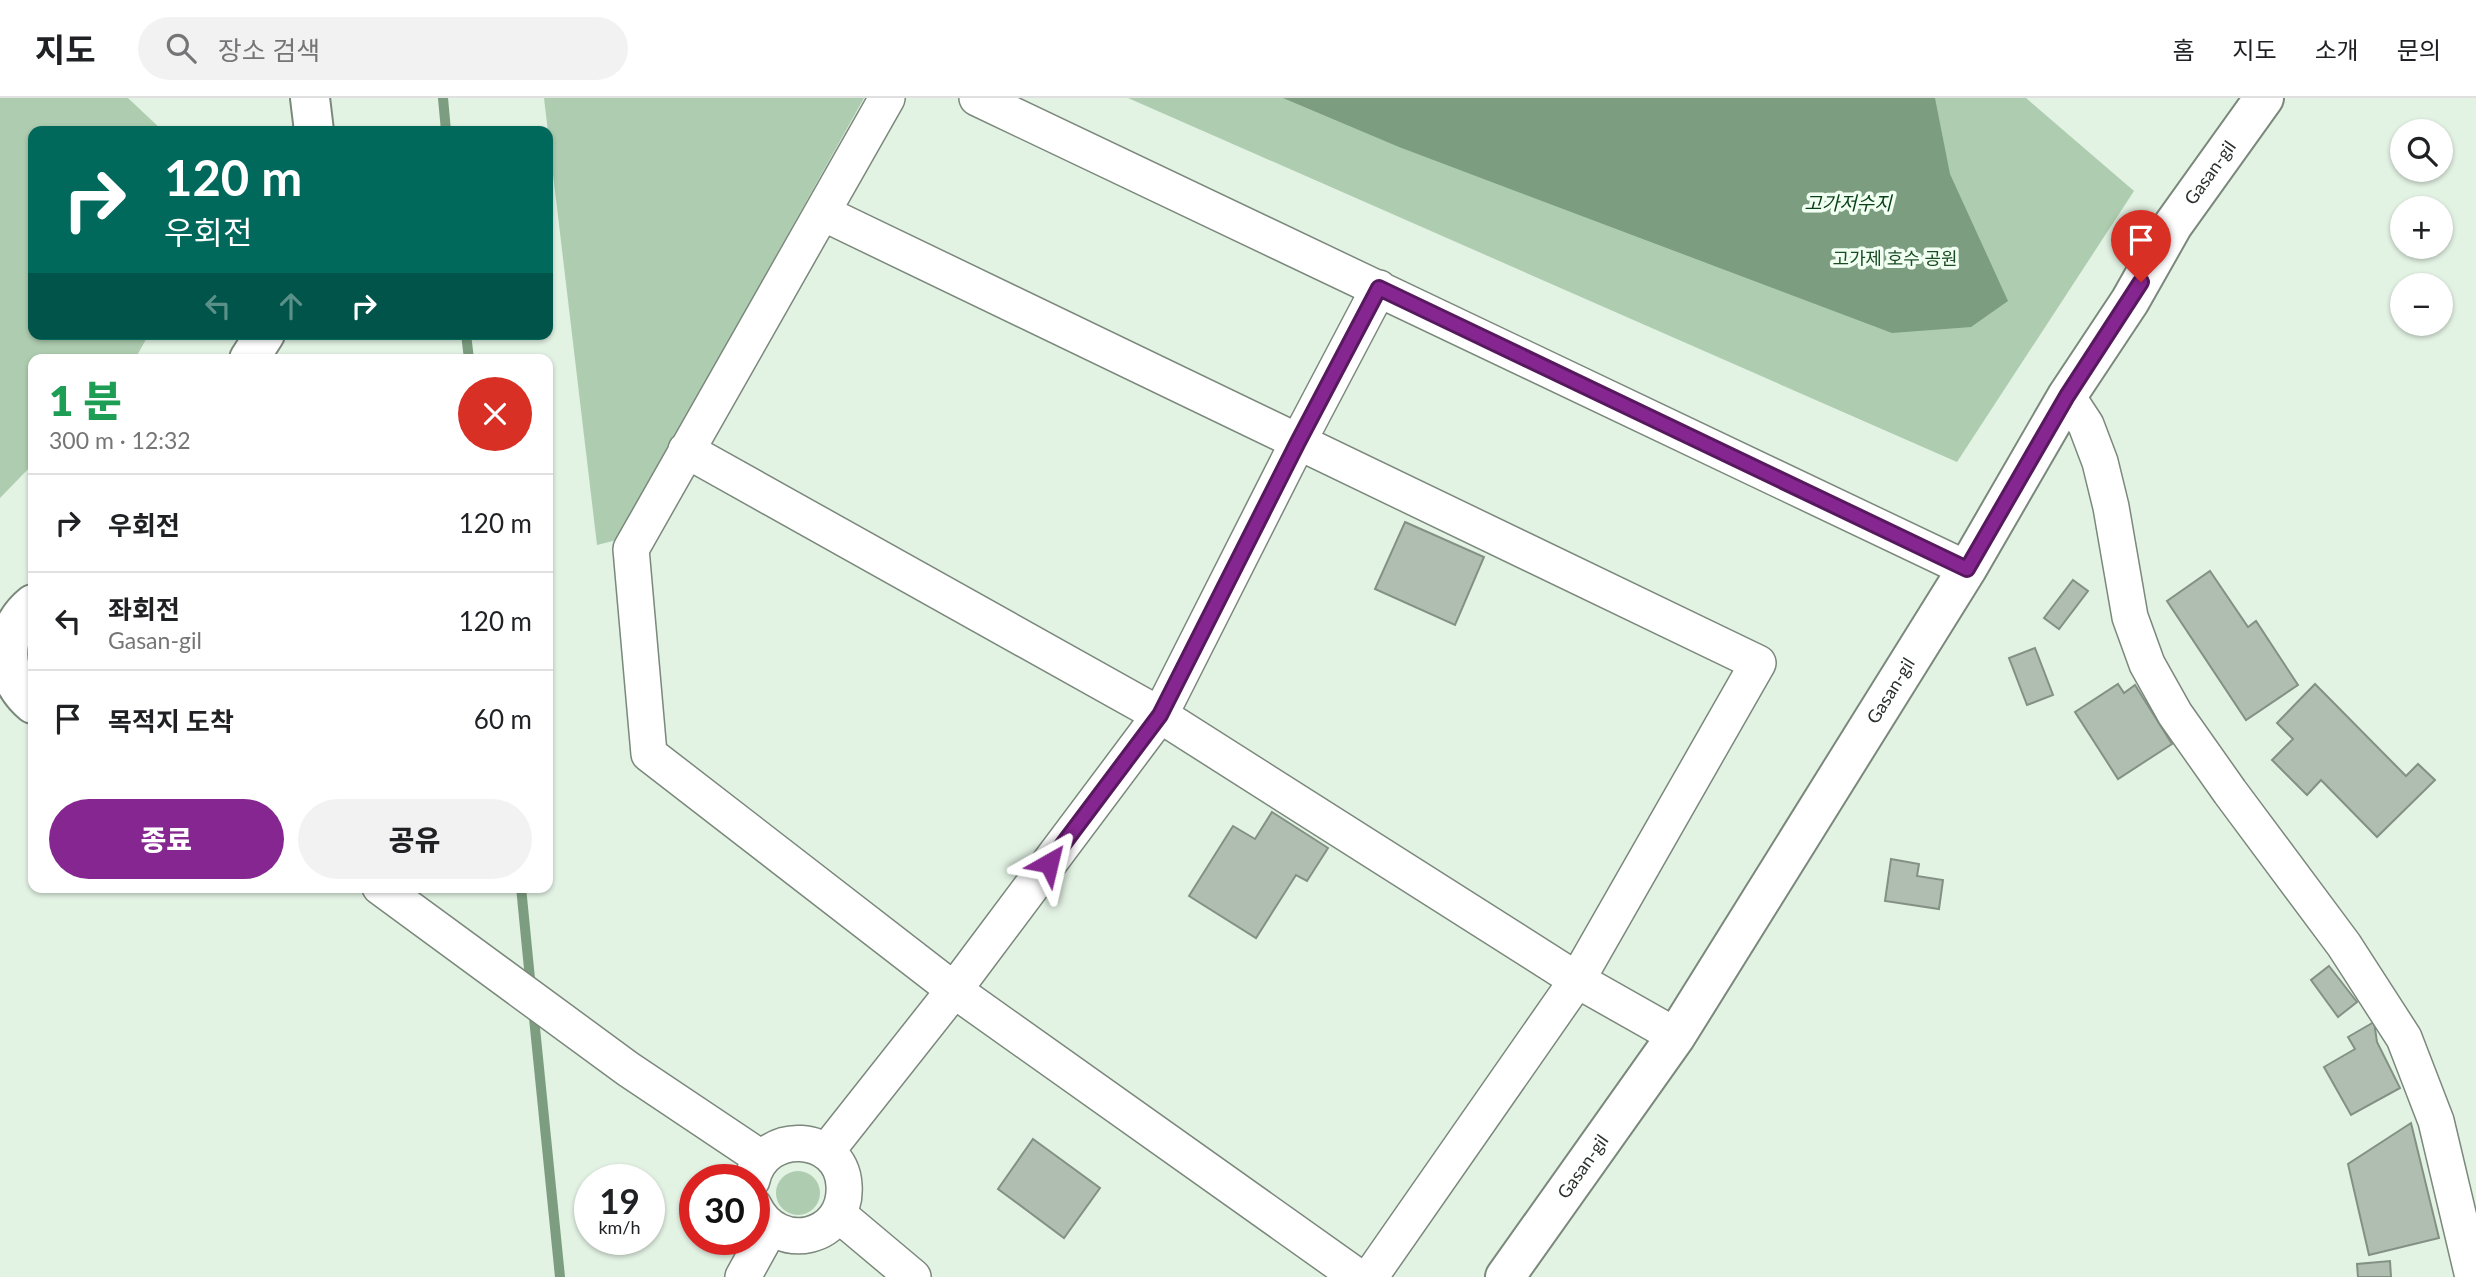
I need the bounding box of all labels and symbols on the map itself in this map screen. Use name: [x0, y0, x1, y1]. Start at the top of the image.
street label: Gasan-gil: [2179, 136, 2240, 209]
water label: 고가저수지: [1804, 191, 1893, 214]
pin: [2111, 210, 2171, 282]
park label: 고가제 호수 공원: [1832, 247, 1958, 269]
street label: Gasan-gil: [1861, 653, 1919, 727]
position arrow: [1012, 826, 1086, 900]
street label: Gasan-gil: [1552, 1130, 1613, 1203]
speed limit sign: 30: [679, 1164, 770, 1255]

